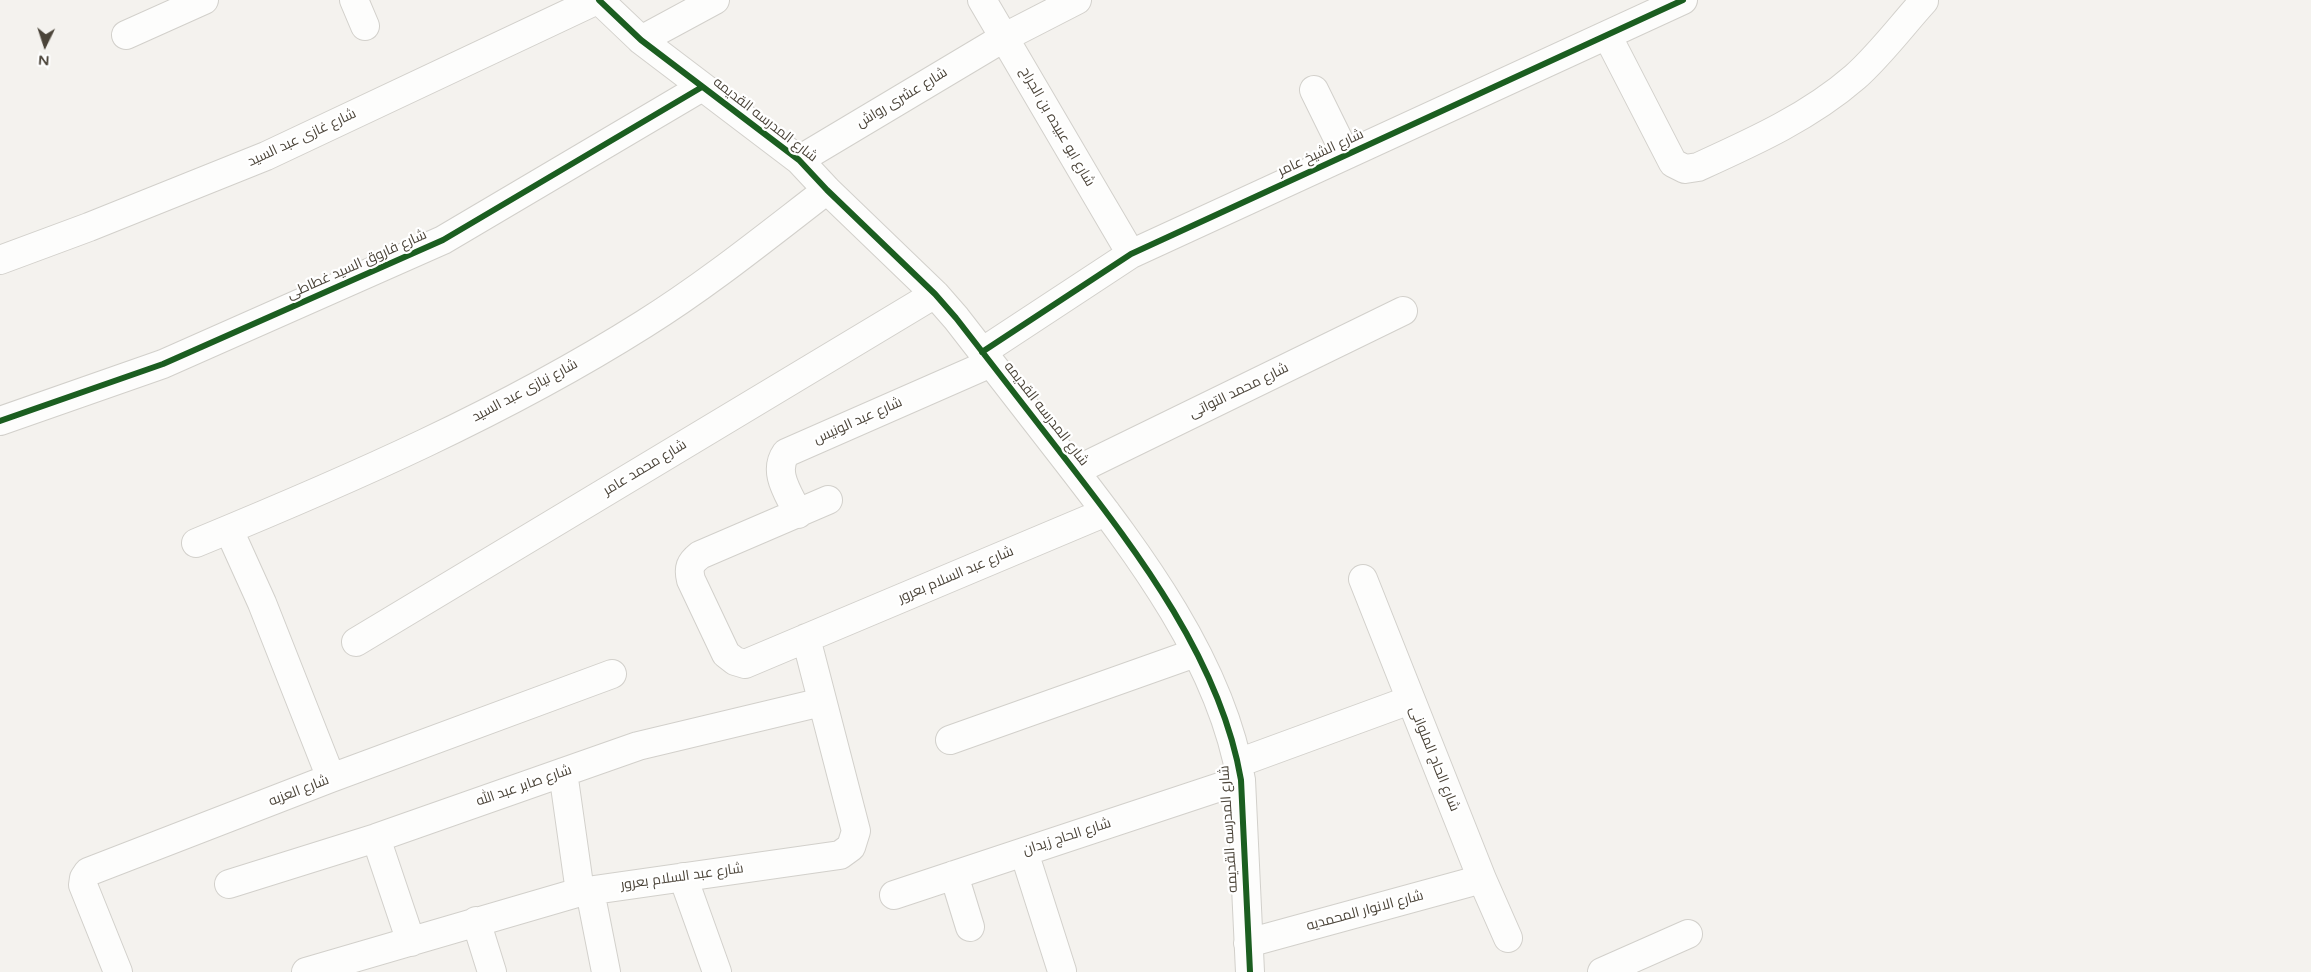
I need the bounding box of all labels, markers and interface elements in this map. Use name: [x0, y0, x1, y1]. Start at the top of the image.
north arrow: [20, 20, 70, 70]
text: N: [38, 52, 50, 69]
street label: شارع عشرى رواش: [853, 64, 951, 132]
street label: شارع ابو عبيده بن الجراح: [1016, 64, 1098, 190]
street label: شارع المدرسه القديمه: [710, 74, 820, 166]
street label: شارع غازى عبد السيد: [245, 105, 359, 171]
street label: شارع الشيخ عامر: [1276, 126, 1366, 180]
street label: شارع فاروق السيد غطاطى: [285, 227, 429, 303]
street label: شارع نيازى عبد السيد: [469, 356, 581, 426]
street label: شارع المدرسه القديمه: [1000, 359, 1092, 469]
street label: شارع محمد التواتى: [1187, 360, 1291, 422]
street label: شارع عبد الونيس: [811, 394, 905, 448]
street label: شارع محمد عامر: [600, 436, 690, 500]
street label: شارع عبد السلام بعرور: [896, 543, 1016, 607]
street label: شارع الحاج الملوانى: [1405, 704, 1463, 814]
street label: شارع صابر عبد الله: [474, 762, 574, 810]
street label: شارع المدرسه القديمه: [1216, 765, 1242, 893]
street label: شارع العزبه: [266, 772, 332, 810]
street label: شارع الحاج زيدان: [1021, 815, 1113, 859]
street label: شارع عبد السلام بعرور: [619, 860, 745, 894]
street label: شارع الانوار المحمديه: [1305, 887, 1425, 935]

